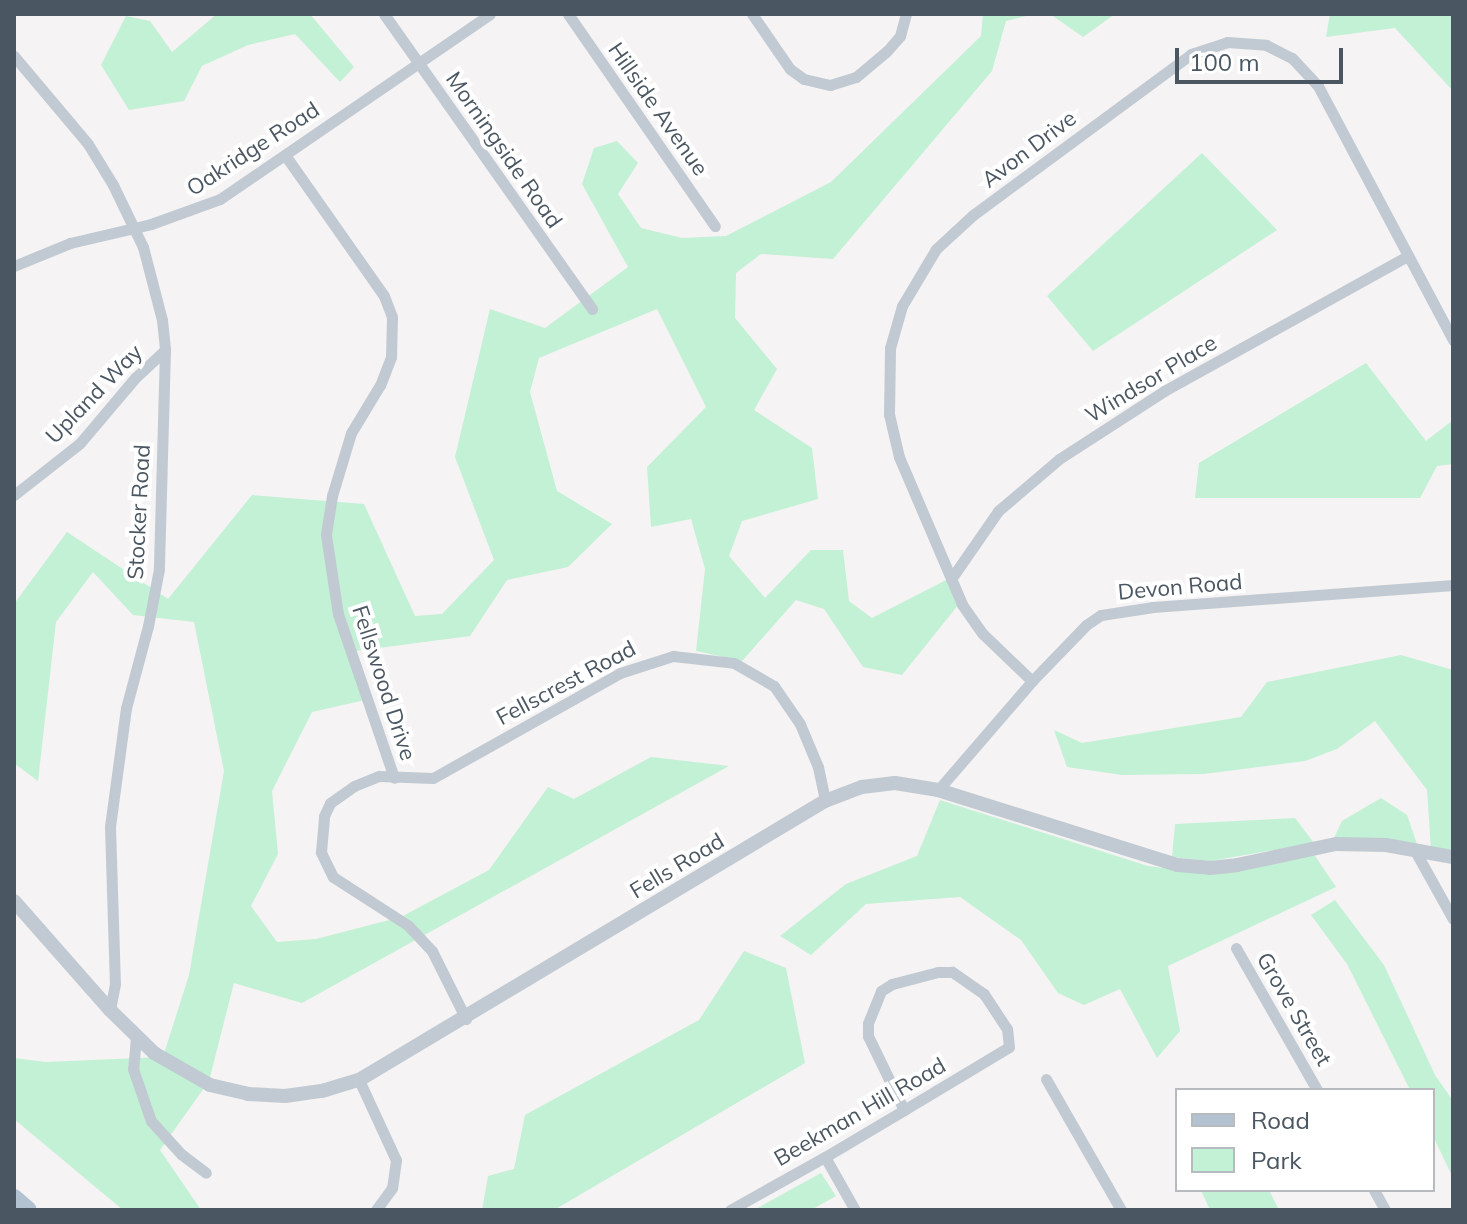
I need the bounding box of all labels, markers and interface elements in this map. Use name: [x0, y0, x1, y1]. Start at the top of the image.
scale bar: [1179, 32, 1347, 82]
street label: Hillside Avenue: [602, 37, 714, 181]
text: 100 m: [1189, 47, 1260, 77]
street label: Morningside Road: [440, 67, 568, 233]
street label: Oakridge Road: [182, 96, 324, 202]
street label: Avon Drive: [977, 105, 1081, 193]
street label: Windsor Place: [1081, 329, 1221, 429]
street label: Upland Way: [40, 339, 148, 449]
street label: Stocker Road: [122, 444, 156, 580]
street label: Devon Road: [1117, 568, 1243, 606]
street label: Fellswood Drive: [347, 602, 421, 764]
street label: Fellscrest Road: [492, 635, 640, 731]
street label: Fells Road: [625, 828, 729, 904]
street label: Grove Street: [1251, 948, 1337, 1070]
street label: Beekman Hill Road: [770, 1052, 950, 1172]
legend: [1175, 1088, 1435, 1192]
text: Road: [1251, 1105, 1310, 1135]
text: Park: [1251, 1145, 1302, 1175]

